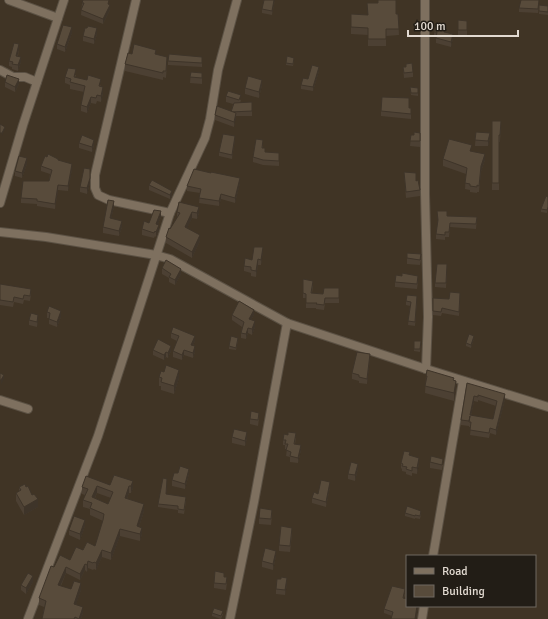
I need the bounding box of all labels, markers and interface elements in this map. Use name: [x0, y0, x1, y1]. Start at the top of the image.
scale bar: [408, 12, 518, 38]
text: 100 m: [414, 19, 446, 34]
legend: [406, 555, 536, 607]
text: Road: [442, 564, 468, 579]
text: Building: [442, 584, 485, 599]

